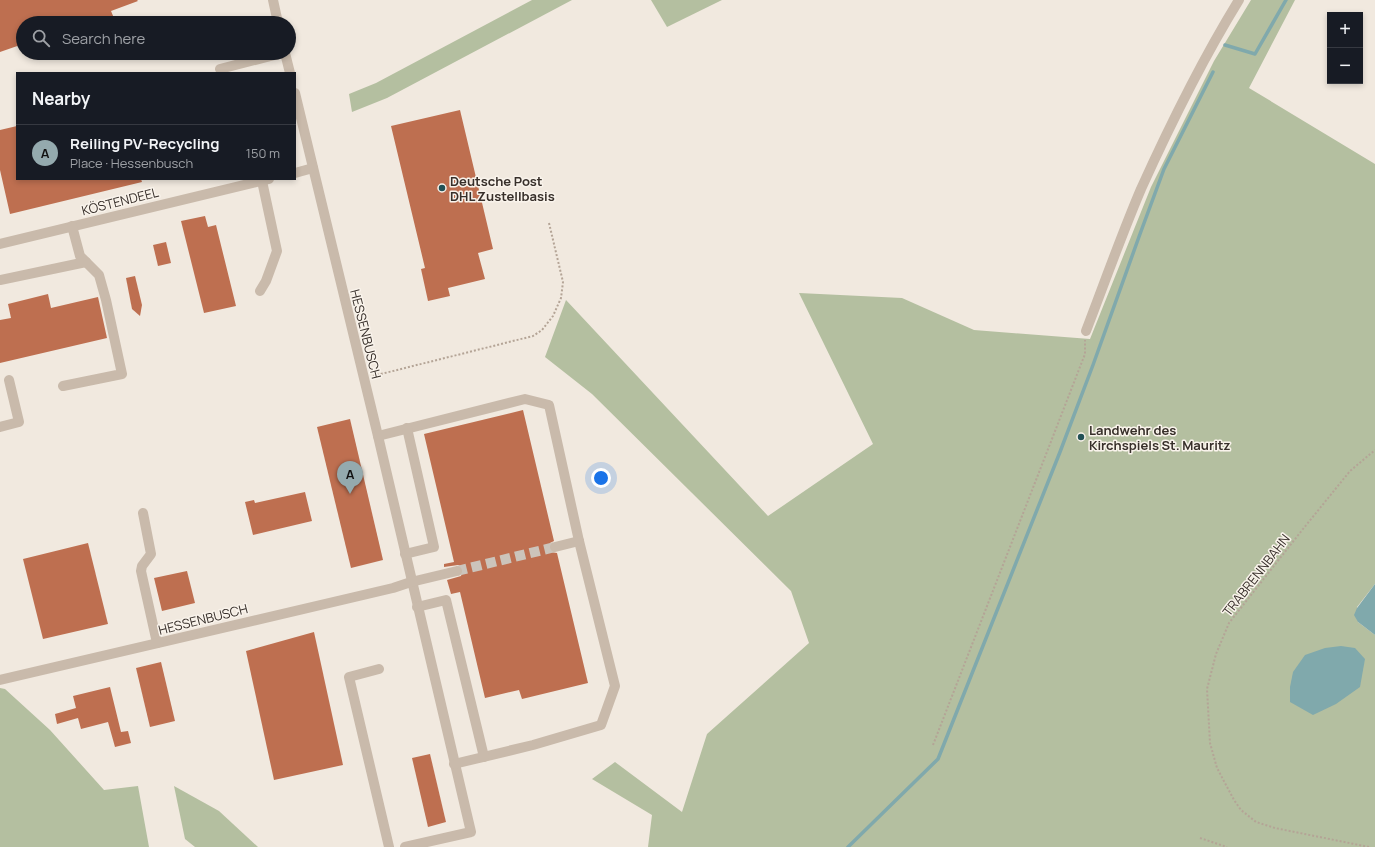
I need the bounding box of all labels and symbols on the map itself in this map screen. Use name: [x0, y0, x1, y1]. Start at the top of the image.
place label: Deutsche Post DHL Zustellbasis: [450, 172, 555, 205]
street label: KÖSTENDEEL: [80, 183, 161, 219]
marker: Deutsche Post DHL Zustellbasis: [437, 183, 447, 193]
street label: HESSENBUSCH: [346, 287, 386, 381]
place label: Landwehr des Kirchspiels St. Mauritz: [1089, 421, 1230, 454]
marker: Landwehr des Kirchspiels St. Mauritz: [1076, 432, 1086, 442]
pin: A: [337, 461, 363, 494]
your location: [591, 468, 611, 488]
street label: TRABRENNBAHN: [1218, 530, 1294, 620]
street label: HESSENBUSCH: [156, 599, 250, 639]

